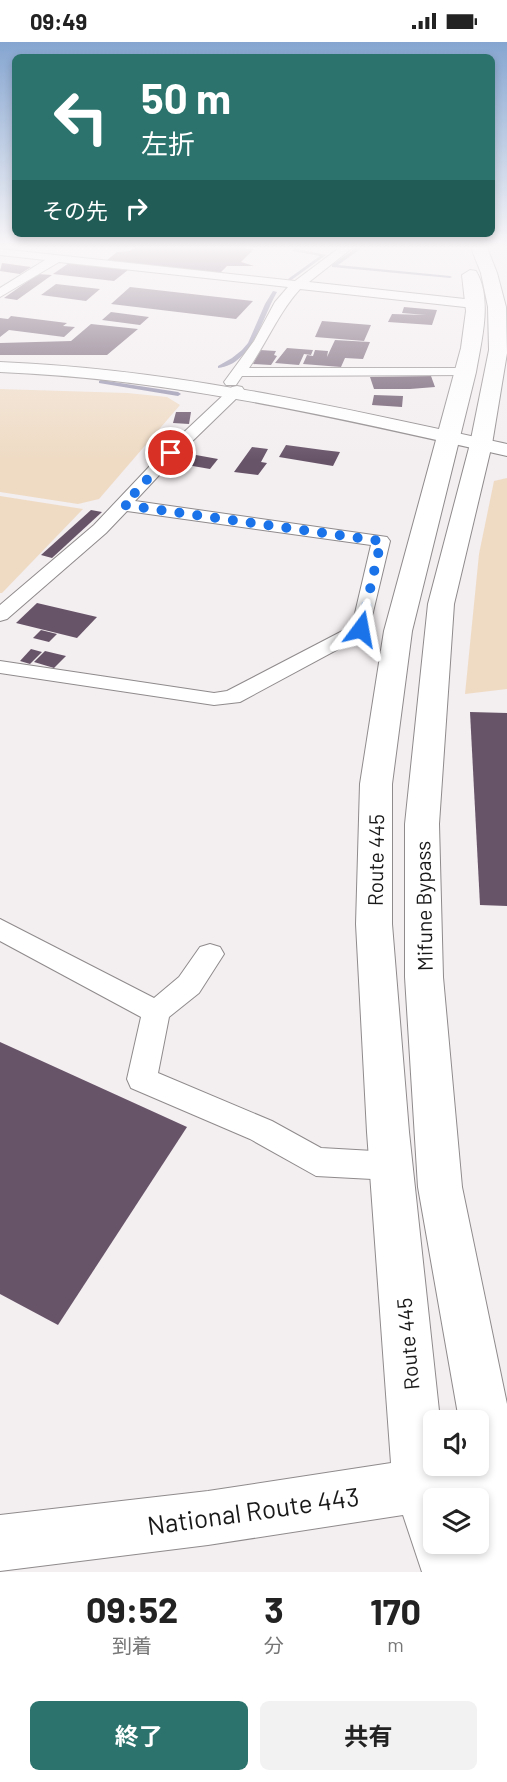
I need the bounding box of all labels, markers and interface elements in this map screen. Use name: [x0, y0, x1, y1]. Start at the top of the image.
text: 09:49: [30, 8, 87, 34]
text: 50 m: [141, 72, 231, 122]
icon: left: [42, 78, 120, 156]
text: 左折: [141, 127, 195, 159]
icon: right: [120, 192, 153, 225]
text: その先: [42, 197, 108, 223]
pin: [145, 427, 196, 478]
icon: arrive: [154, 436, 187, 469]
position arrow: [329, 597, 393, 661]
street label: Route 445: [362, 814, 388, 906]
street label: Mifune Bypass: [409, 841, 437, 971]
street label: Route 445: [391, 1297, 423, 1391]
map controls: [423, 1410, 489, 1554]
button: sound: [423, 1410, 489, 1476]
street label: National Route 443: [145, 1480, 361, 1540]
button: layers: [423, 1488, 489, 1554]
text: 09:52: [86, 1587, 178, 1630]
text: 3: [264, 1587, 284, 1630]
text: 170: [370, 1589, 421, 1632]
text: m: [387, 1632, 404, 1656]
text: 到着: [112, 1633, 152, 1657]
text: 分: [264, 1633, 284, 1657]
button: 終了: [30, 1701, 248, 1770]
button: 共有: [260, 1701, 477, 1770]

